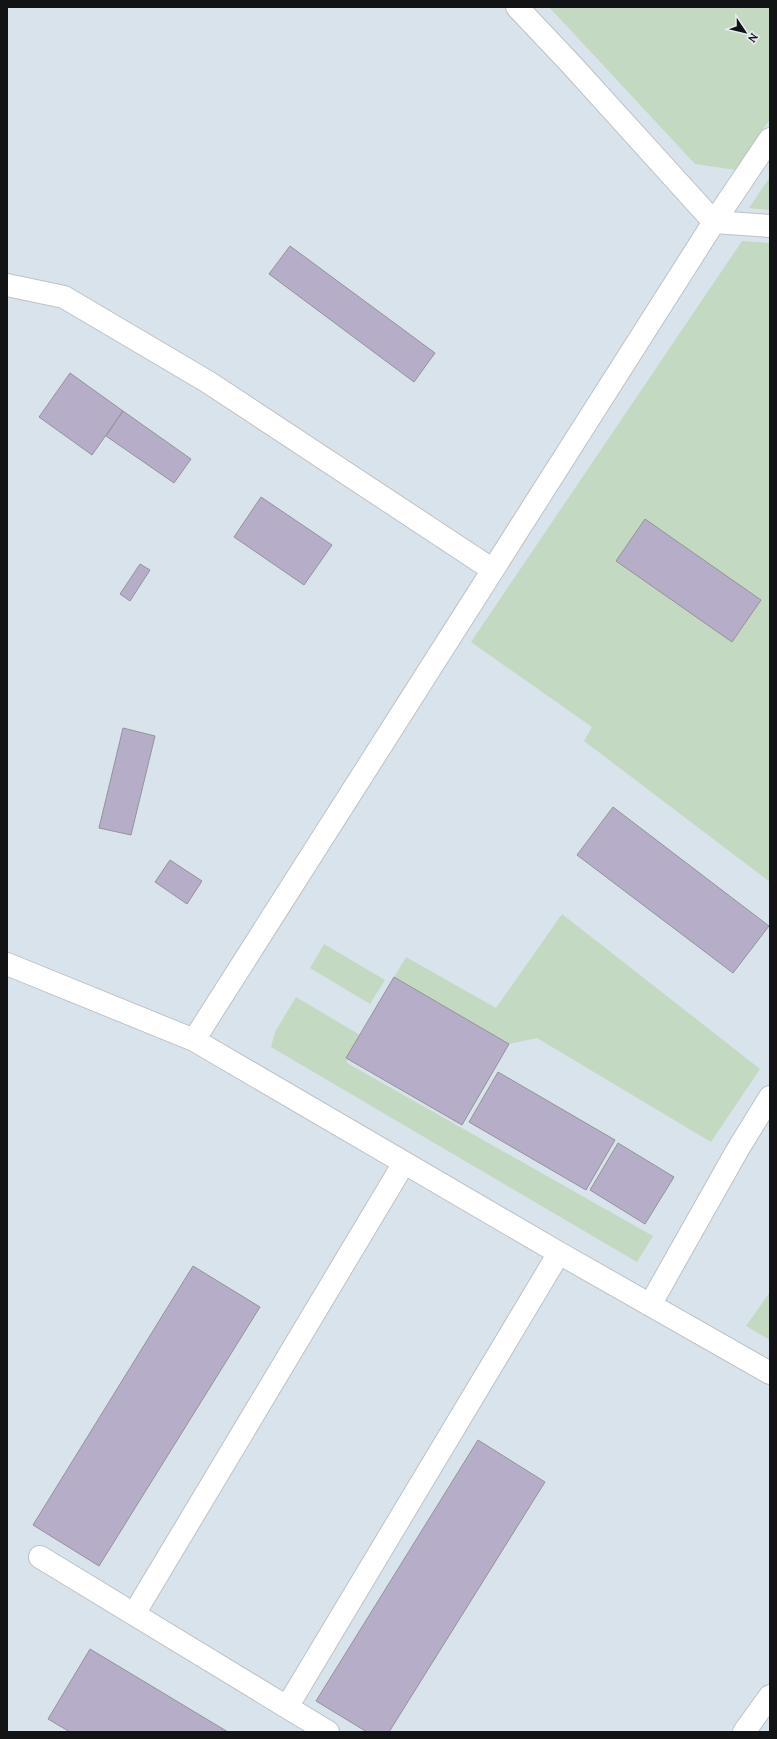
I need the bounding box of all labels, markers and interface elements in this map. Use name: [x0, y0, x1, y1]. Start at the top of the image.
north arrow: [725, 12, 765, 52]
text: N: [745, 30, 761, 46]

